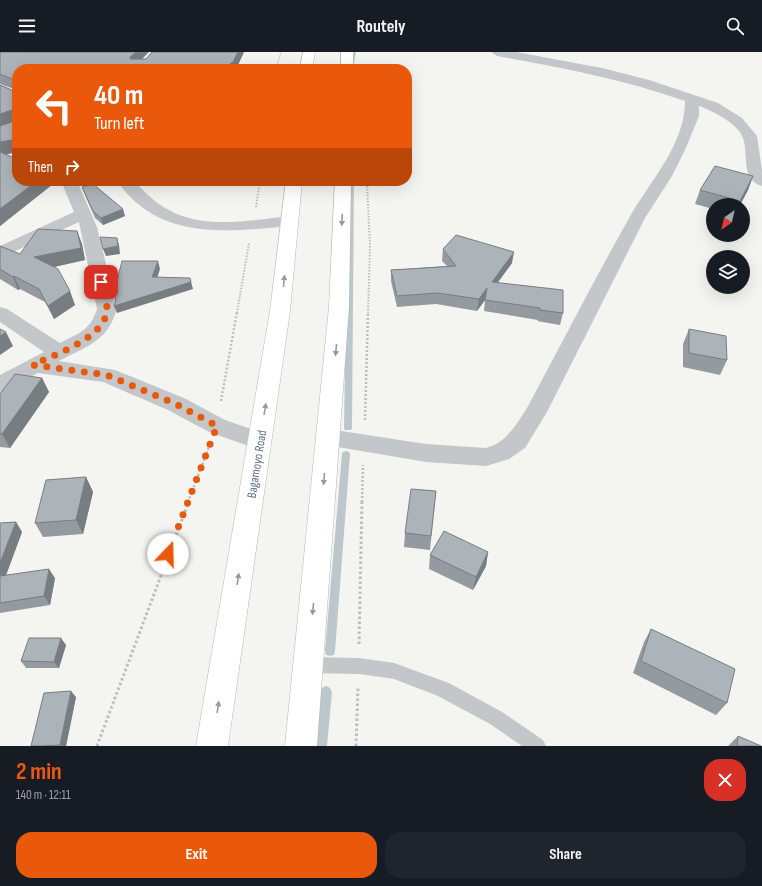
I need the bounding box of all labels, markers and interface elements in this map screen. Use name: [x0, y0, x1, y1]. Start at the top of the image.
icon: menu: [16, 15, 38, 37]
icon: search: [724, 15, 746, 37]
text: Routely: [356, 16, 406, 37]
text: 40 m: [94, 79, 143, 112]
icon: left: [28, 80, 80, 132]
text: Turn left: [94, 113, 145, 134]
icon: right: [61, 156, 83, 178]
text: Then: [28, 158, 53, 177]
north arrow: [706, 198, 750, 242]
map controls: [706, 198, 750, 294]
one-way arrow: [339, 214, 345, 227]
button: layers: [706, 250, 750, 294]
pin: [84, 265, 118, 299]
icon: arrive: [90, 271, 112, 293]
one-way arrow: [280, 274, 287, 287]
one-way arrow: [332, 344, 339, 356]
one-way arrow: [262, 403, 268, 415]
street label: Bagamoyo Road: [244, 429, 270, 499]
one-way arrow: [321, 473, 328, 485]
position arrow: [147, 533, 189, 575]
one-way arrow: [235, 573, 241, 585]
one-way arrow: [309, 603, 316, 615]
one-way arrow: [215, 701, 221, 714]
text: 2 min: [16, 757, 62, 786]
button: close: [704, 759, 746, 801]
text: 140 m · 12:11: [16, 787, 71, 803]
button: Exit: [16, 832, 377, 878]
button: Share: [385, 832, 746, 878]

